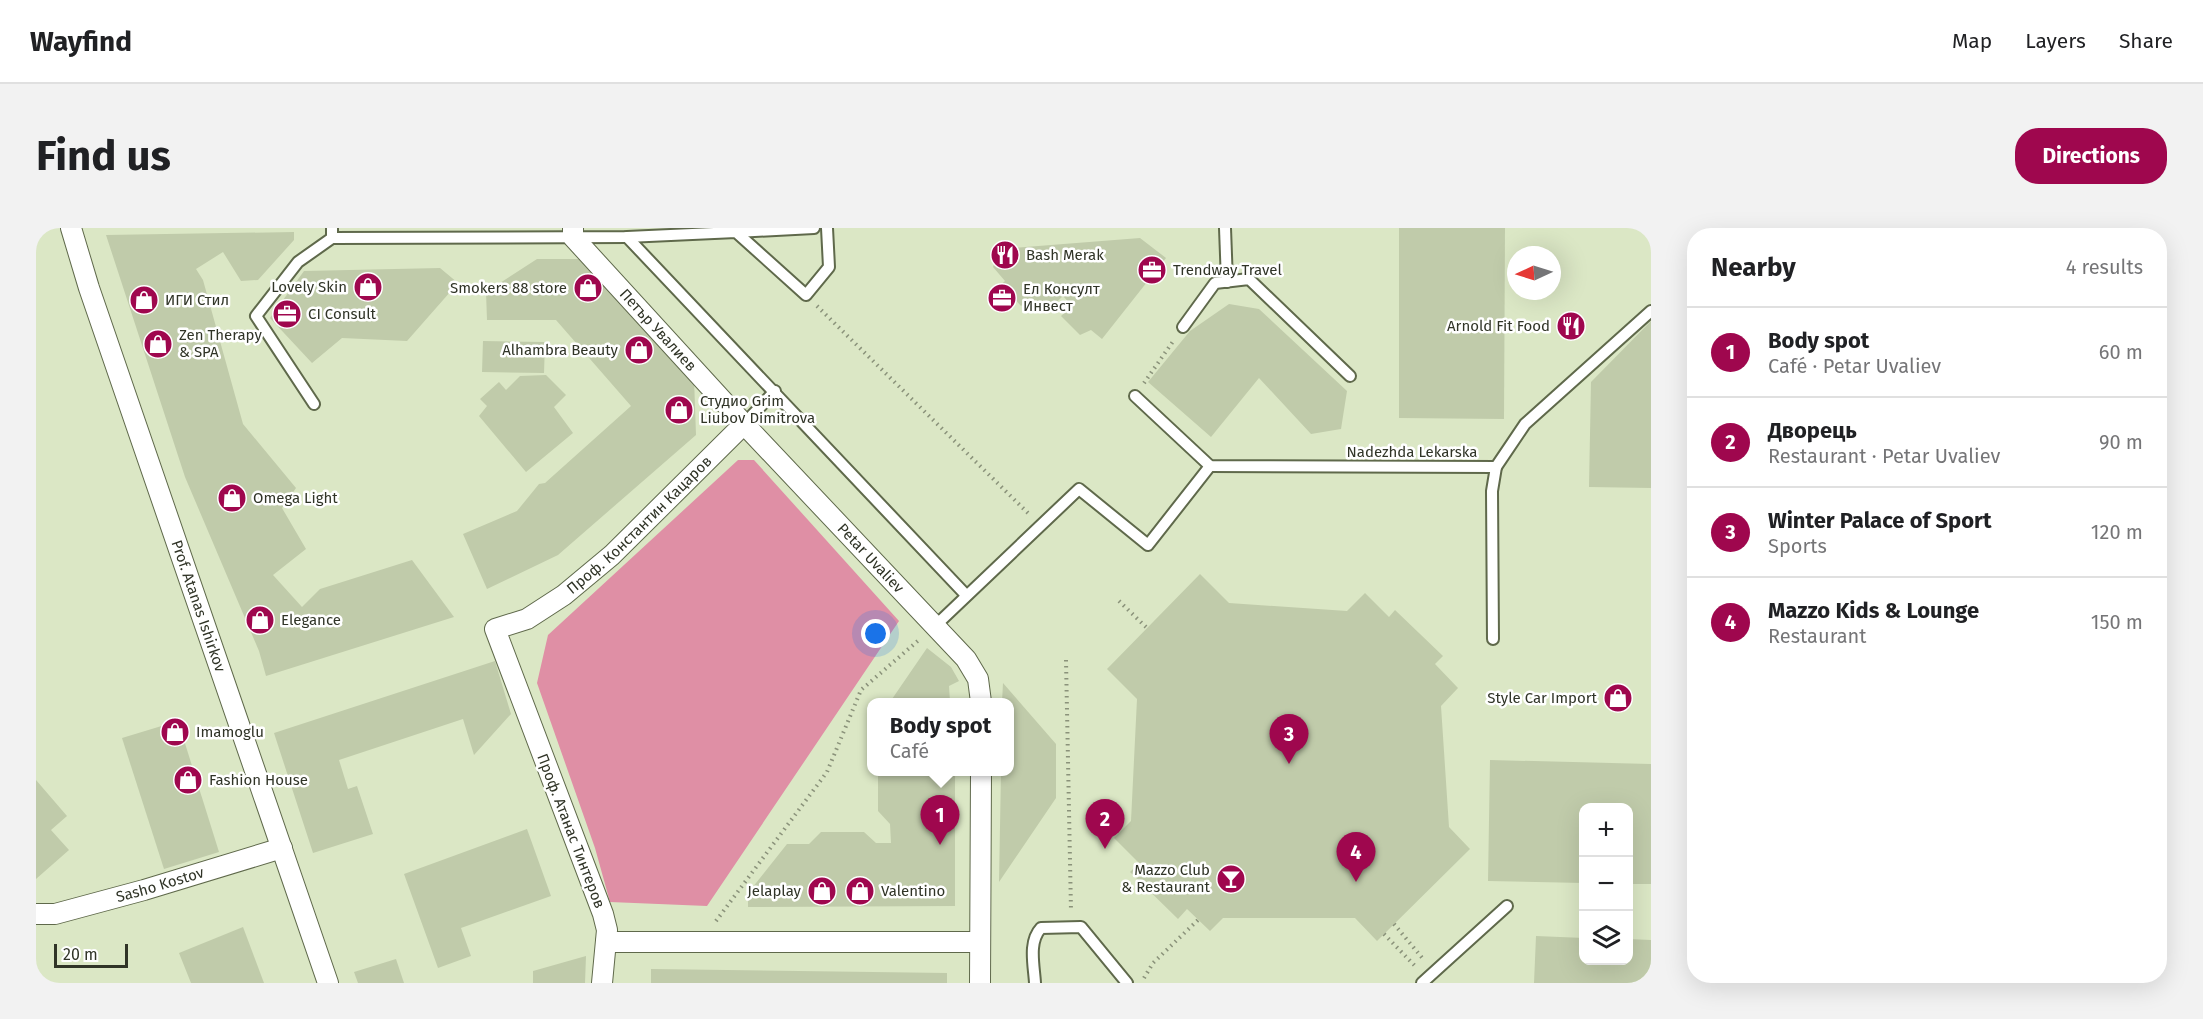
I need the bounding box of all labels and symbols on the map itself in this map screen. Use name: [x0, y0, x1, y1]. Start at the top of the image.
restaurant icon: Bash Merak: [989, 239, 1021, 271]
place label: Bash Merak: [1026, 246, 1104, 264]
north arrow: [1507, 246, 1561, 300]
office icon: Trendway Travel: [1136, 254, 1168, 286]
place label: Trendway Travel: [1173, 261, 1282, 279]
shop icon: Lovely Skin: [352, 271, 384, 303]
shop icon: Smokers 88 store: [572, 272, 604, 304]
place label: Lovely Skin: [271, 278, 347, 296]
place label: Smokers 88 store: [450, 279, 567, 297]
place label: Ел Консулт Инвест: [1023, 280, 1100, 315]
office icon: Ел Консулт Инвест: [986, 282, 1018, 314]
shop icon: ИГИ Стил: [128, 284, 160, 316]
street label: Петър Увалиев: [616, 285, 700, 375]
place label: ИГИ Стил: [165, 291, 229, 309]
office icon: CI Consult: [271, 298, 303, 330]
place label: CI Consult: [308, 305, 377, 323]
restaurant icon: Arnold Fit Food: [1555, 310, 1587, 342]
place label: Arnold Fit Food: [1447, 317, 1550, 335]
place label: Zen Therapy & SPA: [179, 326, 262, 361]
shop icon: Zen Therapy & SPA: [142, 328, 174, 360]
shop icon: Alhambra Beauty: [623, 334, 655, 366]
place label: Alhambra Beauty: [502, 341, 619, 359]
place label: Студио Grim Liubov Dimitrova: [700, 392, 815, 427]
shop icon: Студио Grim Liubov Dimitrova: [663, 394, 695, 426]
street label: Nadezhda Lekarska: [1347, 443, 1477, 461]
street label: Проф. Константин Кацаров: [563, 452, 715, 598]
shop icon: Omega Light: [216, 482, 248, 514]
place label: Omega Light: [253, 489, 338, 507]
street label: Petar Uvaliev: [834, 520, 908, 597]
street label: Prof. Atanas Ishirkov: [167, 538, 230, 675]
shop icon: Elegance: [244, 604, 276, 636]
place label: Elegance: [281, 611, 341, 629]
your location: [861, 619, 890, 648]
shop icon: Style Car Import: [1602, 682, 1634, 714]
place label: Style Car Import: [1487, 689, 1598, 707]
pin: 3: [1270, 714, 1308, 764]
shop icon: Imamoglu: [159, 716, 191, 748]
place label: Imamoglu: [196, 723, 264, 741]
street label: Проф. Атанас Тинтеров: [533, 751, 609, 911]
shop icon: Fashion House: [172, 764, 204, 796]
place label: Fashion House: [209, 771, 308, 789]
pin: 1: [920, 796, 960, 845]
pin: 2: [1086, 800, 1124, 849]
pin: 4: [1336, 832, 1376, 882]
place label: Mazzo Club & Restaurant: [1121, 861, 1211, 896]
street label: Sasho Kostov: [114, 863, 207, 906]
bar icon: Mazzo Club & Restaurant: [1215, 863, 1247, 895]
shop icon: Jelaplay: [806, 875, 838, 907]
shop icon: Valentino: [844, 875, 876, 907]
place label: Jelaplay: [747, 882, 802, 900]
place label: Valentino: [881, 882, 945, 900]
scale bar: [54, 941, 128, 968]

